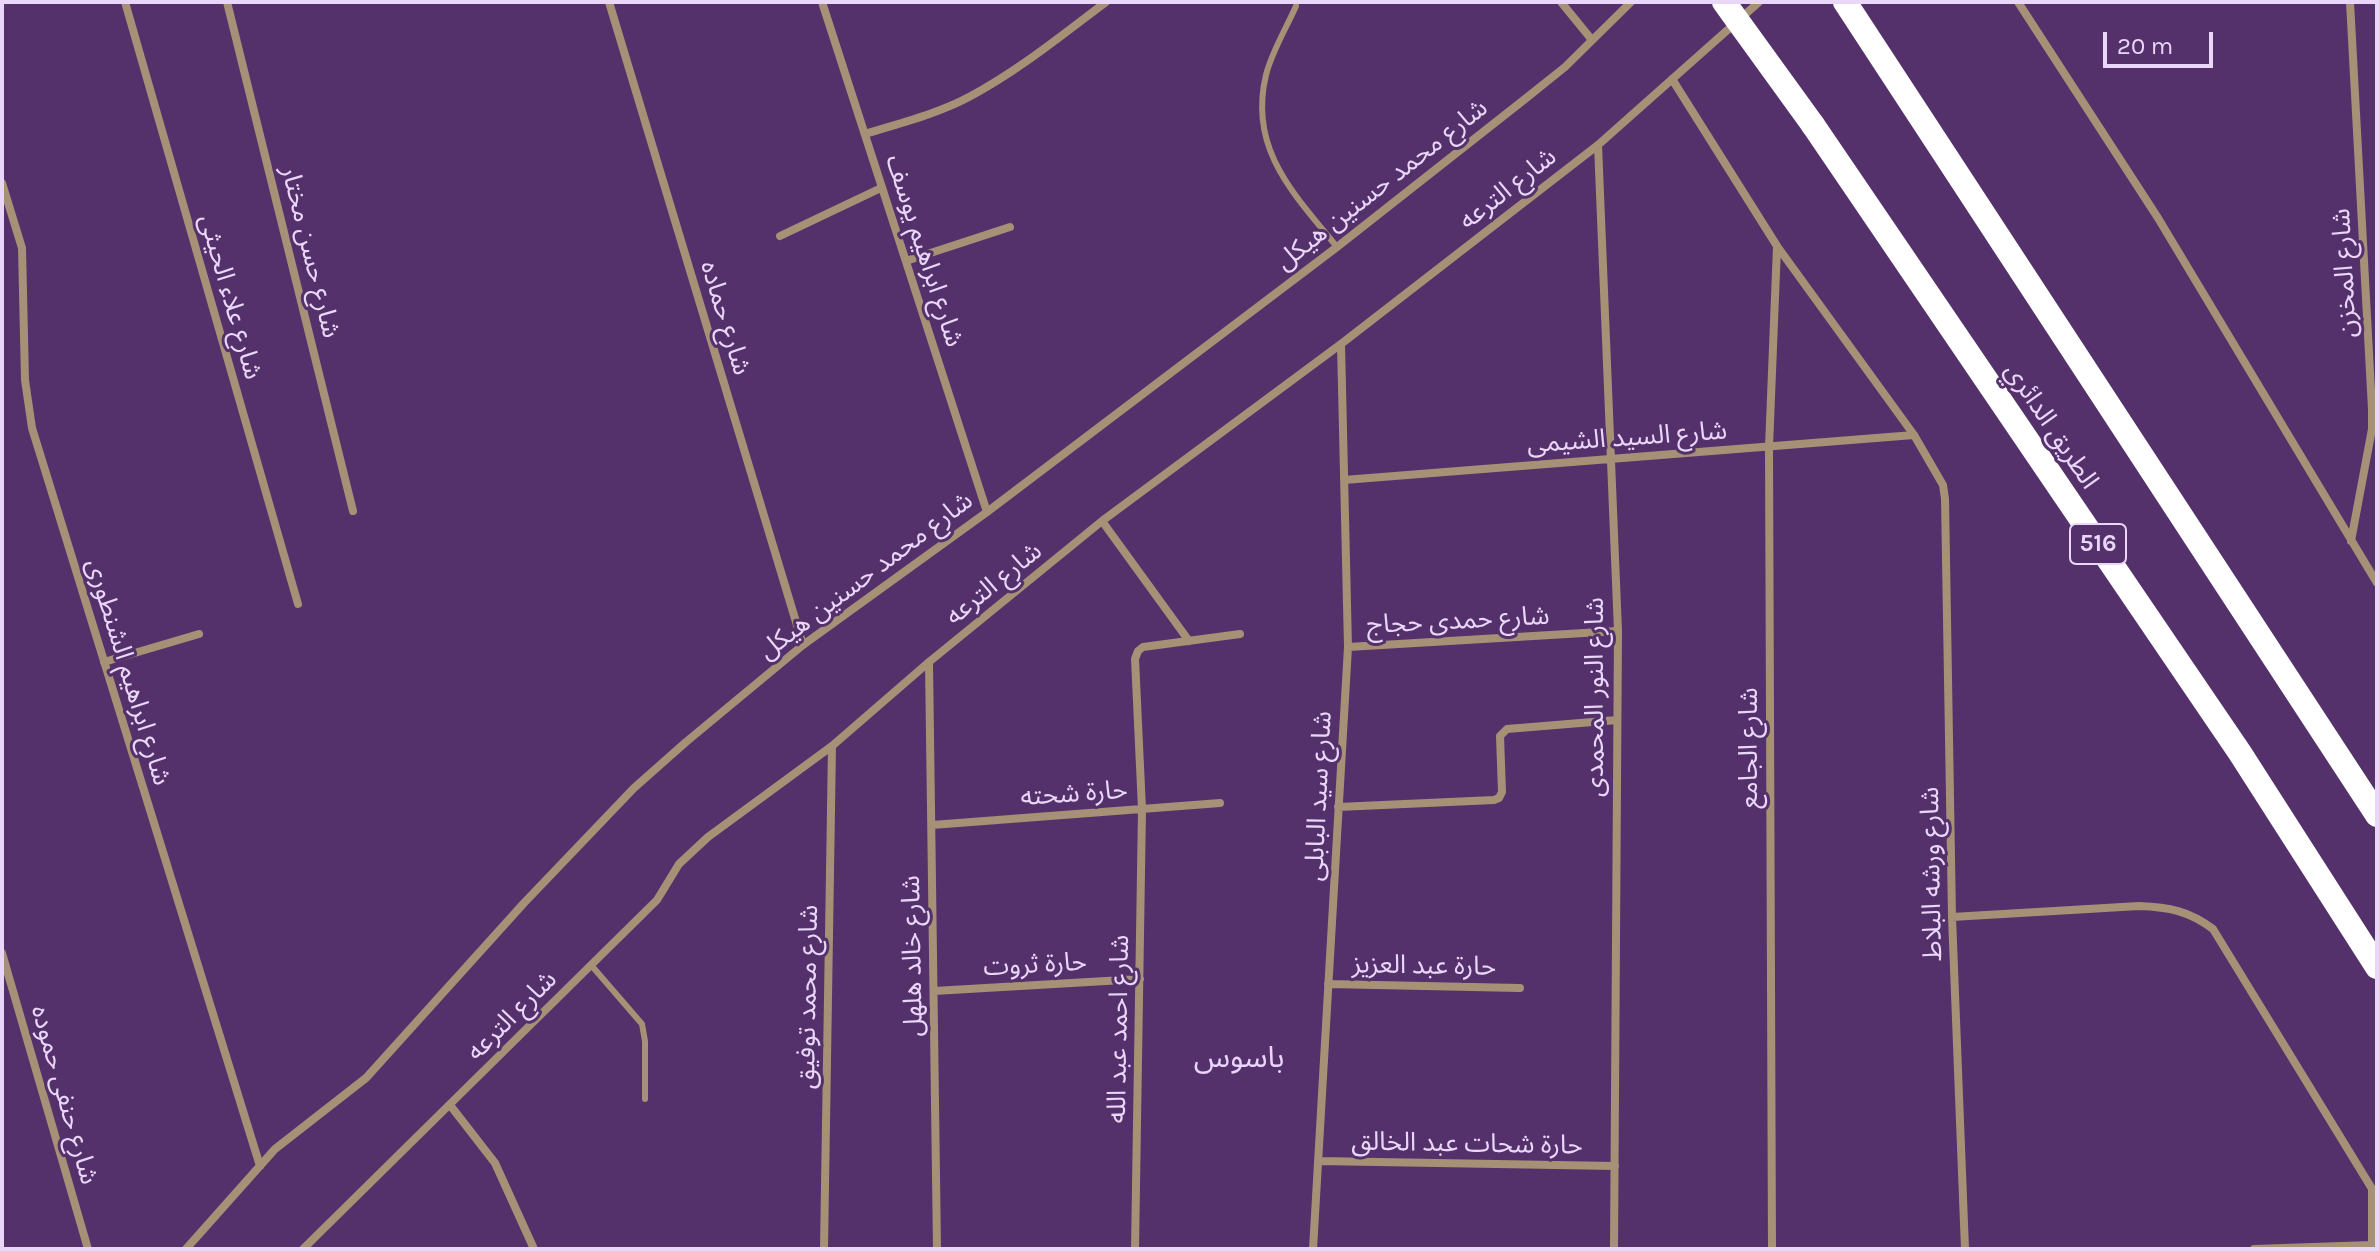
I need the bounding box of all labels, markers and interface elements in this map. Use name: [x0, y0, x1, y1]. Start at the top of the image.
scale bar: [2107, 16, 2217, 66]
text: 20 m: [2117, 32, 2173, 60]
street label: شارع محمد حسنين هيكل: [1270, 93, 1494, 277]
street label: شارع الترعه: [1453, 141, 1563, 237]
street label: شارع ابراهيم يوسف: [878, 151, 970, 351]
street label: شارع حسن مختار: [274, 163, 346, 341]
street label: شارع المخزن: [2326, 208, 2364, 338]
street label: شارع علاء الحيثى: [192, 211, 268, 383]
street label: شارع حماده: [693, 257, 757, 379]
street label: الطريق الدائري: [1997, 357, 2105, 495]
street label: شارع السيد الشيمى: [1526, 415, 1728, 461]
street label: شارع محمد حسنين هيكل: [753, 485, 979, 667]
road number: 516: [2070, 524, 2126, 564]
street label: شارع الترعه: [940, 536, 1048, 632]
street label: شارع ابراهيم الشنطورى: [79, 555, 177, 789]
street label: شارع النور المحمدى: [1580, 597, 1612, 797]
street label: شارع حمدى حجاج: [1366, 601, 1550, 641]
street label: شارع الجامع: [1734, 687, 1766, 809]
street label: شارع سيد البابلى: [1299, 710, 1339, 882]
street label: حارة شحته: [1019, 775, 1129, 813]
street label: شارع ورشه البلاط: [1915, 787, 1949, 961]
street label: شارع خالد هلهل: [896, 875, 930, 1037]
street label: شارع محمد توفيق: [791, 905, 825, 1089]
street label: شارع احمد عبد الله: [1102, 934, 1136, 1124]
street label: حارة ثروت: [982, 947, 1088, 983]
street label: حارة عبد العزيز: [1352, 949, 1496, 983]
street label: شارع الترعه: [460, 964, 564, 1068]
street label: شارع حنفى حموده: [24, 1002, 104, 1188]
district label: باسوس: [1194, 1040, 1284, 1076]
street label: حارة شحات عبد الخالق: [1351, 1126, 1583, 1162]

